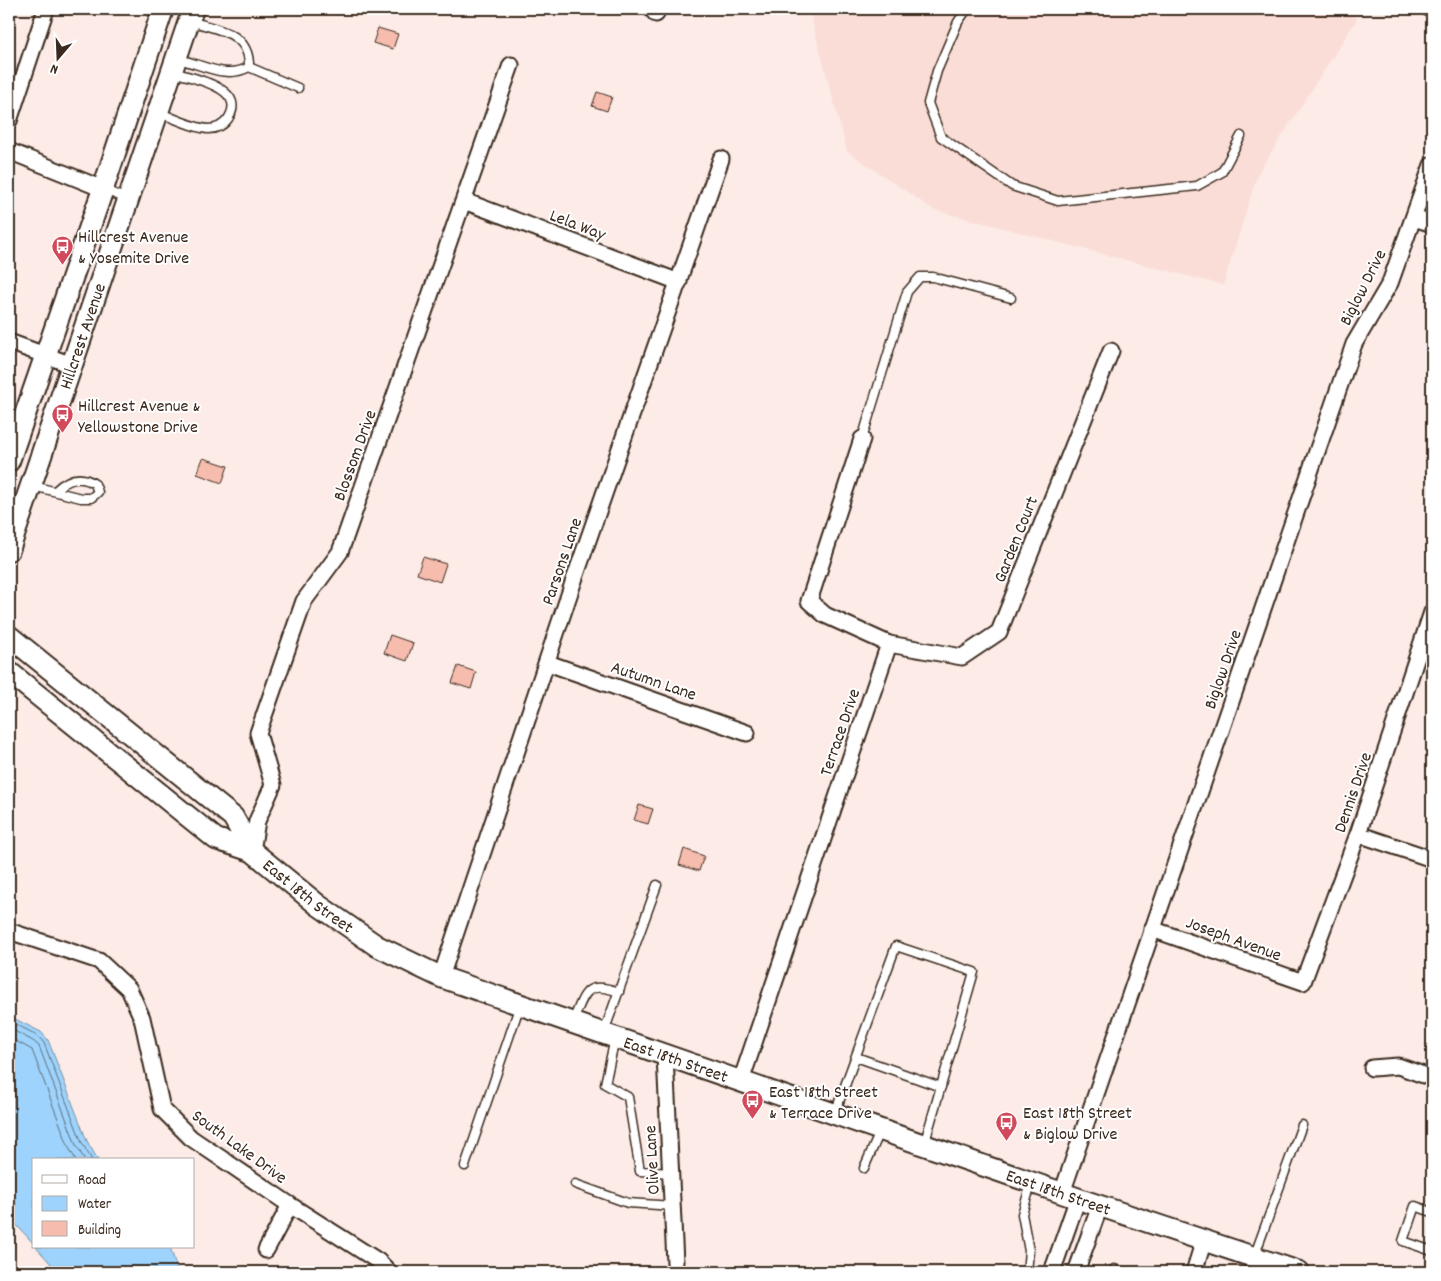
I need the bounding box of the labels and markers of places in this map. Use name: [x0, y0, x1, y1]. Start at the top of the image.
place label: Hillcrest Avenue & Yosemite Drive: [78, 226, 189, 272]
bus stop icon: Hillcrest Avenue & Yosemite Drive: [50, 234, 74, 265]
place label: Hillcrest Avenue & Yellowstone Drive: [78, 395, 201, 441]
bus stop icon: Hillcrest Avenue & Yellowstone Drive: [50, 403, 74, 434]
place label: East 18th Street & Terrace Drive: [769, 1081, 878, 1127]
bus stop icon: East 18th Street & Terrace Drive: [741, 1089, 765, 1120]
place label: East 18th Street & Biglow Drive: [1023, 1102, 1132, 1148]
bus stop icon: East 18th Street & Biglow Drive: [995, 1110, 1019, 1141]

